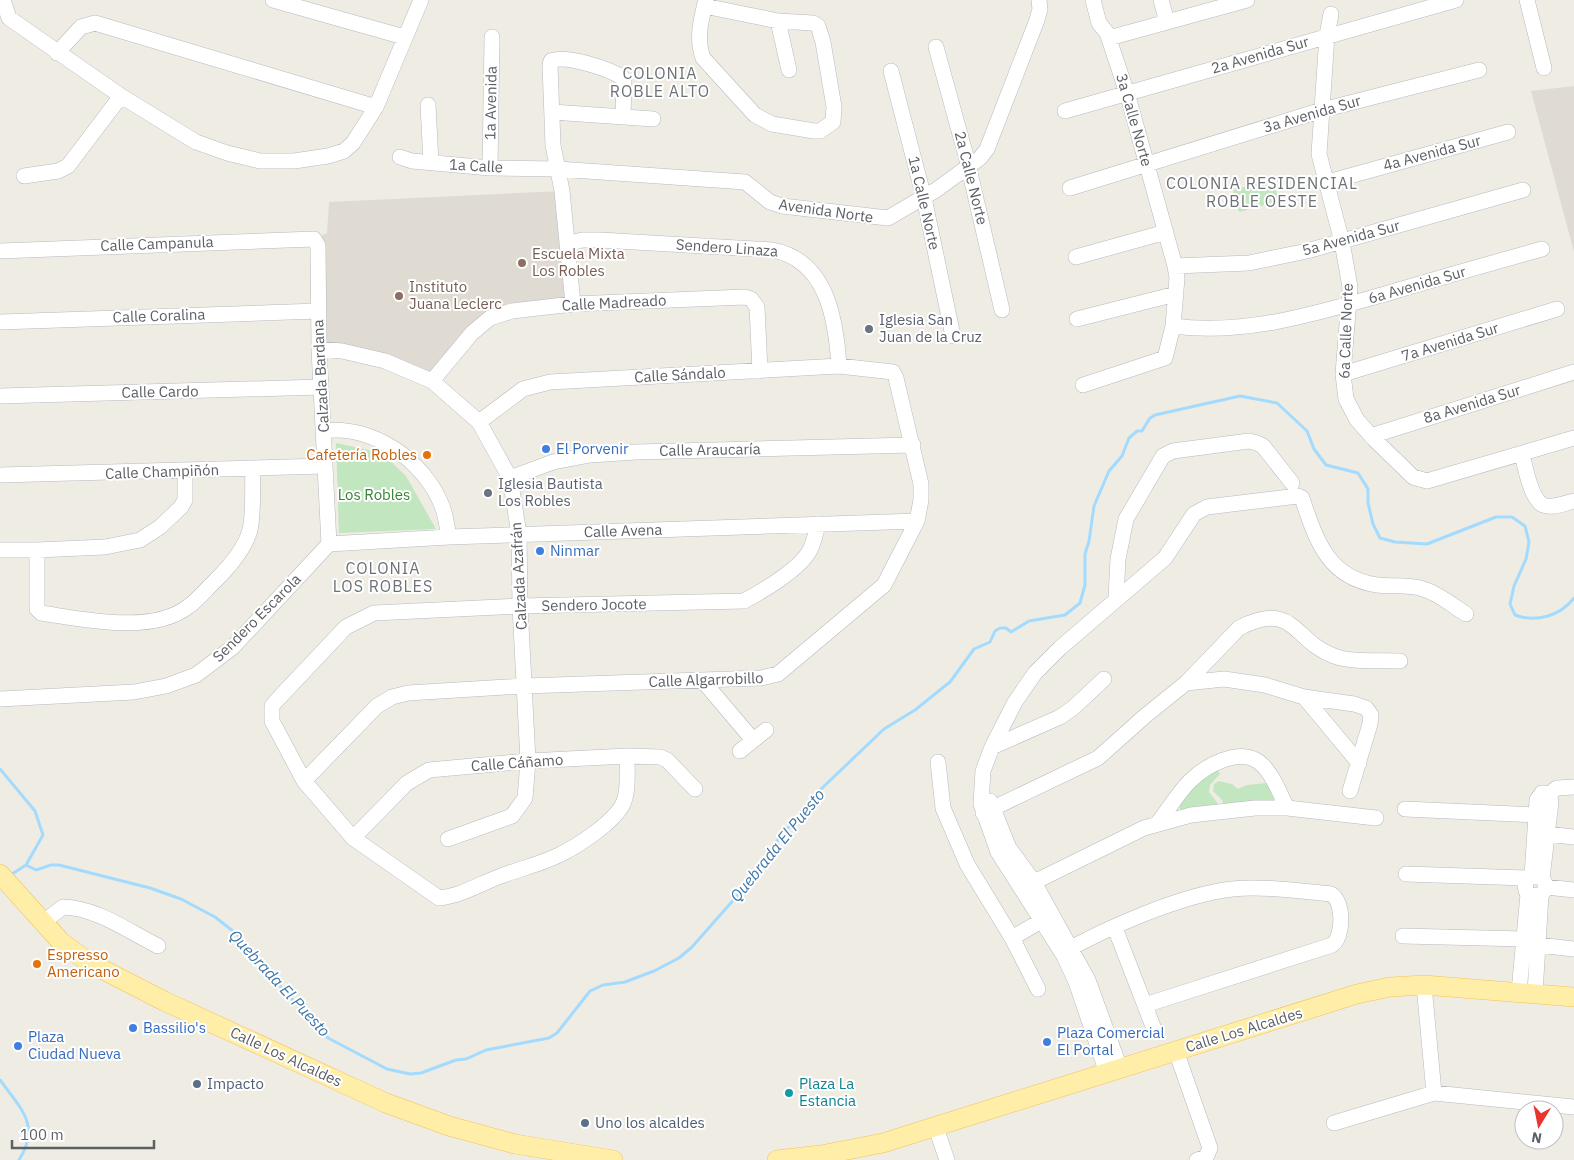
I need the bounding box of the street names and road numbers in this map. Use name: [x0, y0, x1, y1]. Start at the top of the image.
street label: 2a Avenida Sur: [1209, 31, 1311, 78]
street label: 1a Avenida: [480, 66, 501, 140]
street label: 3a Calle Norte: [1112, 71, 1157, 169]
street label: 3a Avenida Sur: [1261, 90, 1363, 137]
street label: 2a Calle Norte: [951, 129, 992, 227]
street label: 4a Avenida Sur: [1381, 130, 1483, 175]
street label: 1a Calle Norte: [904, 154, 945, 252]
street label: 1a Calle: [448, 155, 504, 176]
street label: Avenida Norte: [778, 194, 875, 227]
street label: 5a Avenida Sur: [1300, 215, 1402, 260]
street label: Calle Campanula: [100, 232, 214, 255]
street label: Sendero Linaza: [675, 234, 779, 261]
street label: 6a Avenida Sur: [1366, 261, 1468, 308]
street label: 6a Calle Norte: [1334, 283, 1357, 379]
street label: Calle Madreado: [561, 290, 667, 315]
street label: Calle Coralina: [112, 304, 206, 327]
street label: 7a Avenida Sur: [1399, 318, 1501, 365]
street label: Calzada Bardana: [308, 319, 333, 433]
street label: Calle Sándalo: [634, 363, 726, 386]
street label: 8a Avenida Sur: [1421, 380, 1523, 427]
street label: Calle Cardo: [121, 381, 199, 402]
street label: Calle Araucaría: [659, 439, 761, 460]
street label: Calle Champiñón: [105, 460, 219, 483]
street label: Calle Avena: [583, 520, 663, 541]
street label: Calzada Azafrán: [506, 522, 531, 631]
street label: Sendero Escarola: [208, 569, 305, 666]
street label: Sendero Jocote: [541, 594, 647, 615]
street label: Calle Algarrobillo: [648, 668, 764, 691]
street label: Calle Cáñamo: [470, 750, 564, 775]
street label: Calle Los Alcaldes: [1183, 1003, 1305, 1056]
street label: Calle Los Alcaldes: [227, 1022, 345, 1091]

